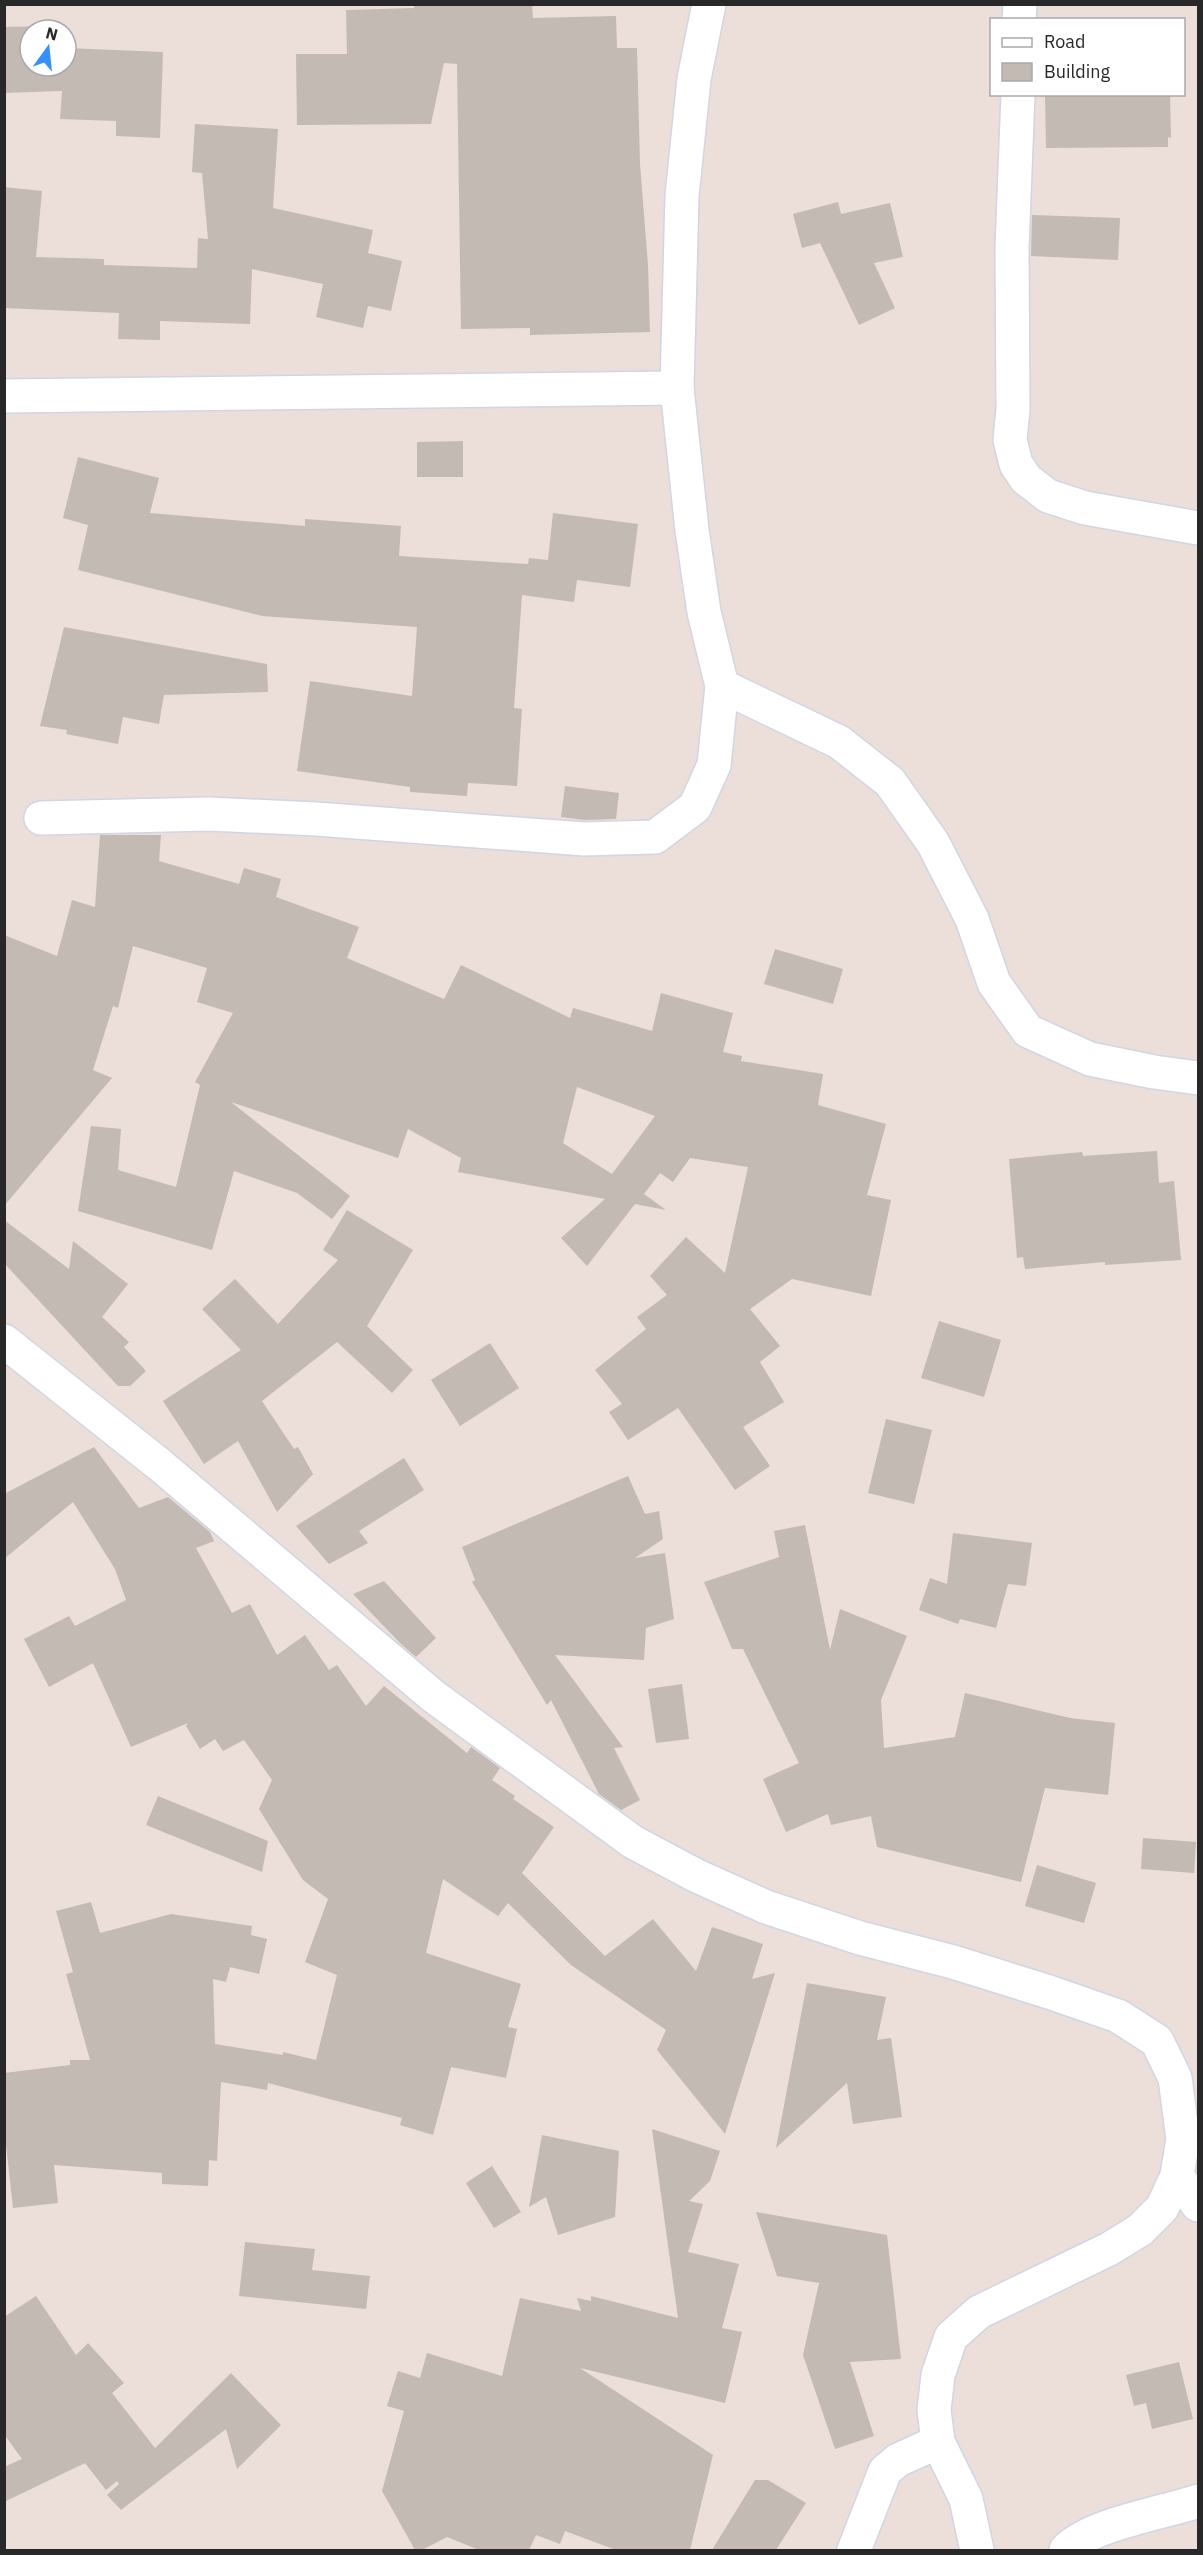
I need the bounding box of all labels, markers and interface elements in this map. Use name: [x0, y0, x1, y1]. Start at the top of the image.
north arrow: [18, 18, 78, 78]
legend: [990, 18, 1185, 96]
text: N: [44, 22, 60, 45]
text: Road: [1044, 30, 1085, 53]
text: Building: [1044, 60, 1111, 83]

